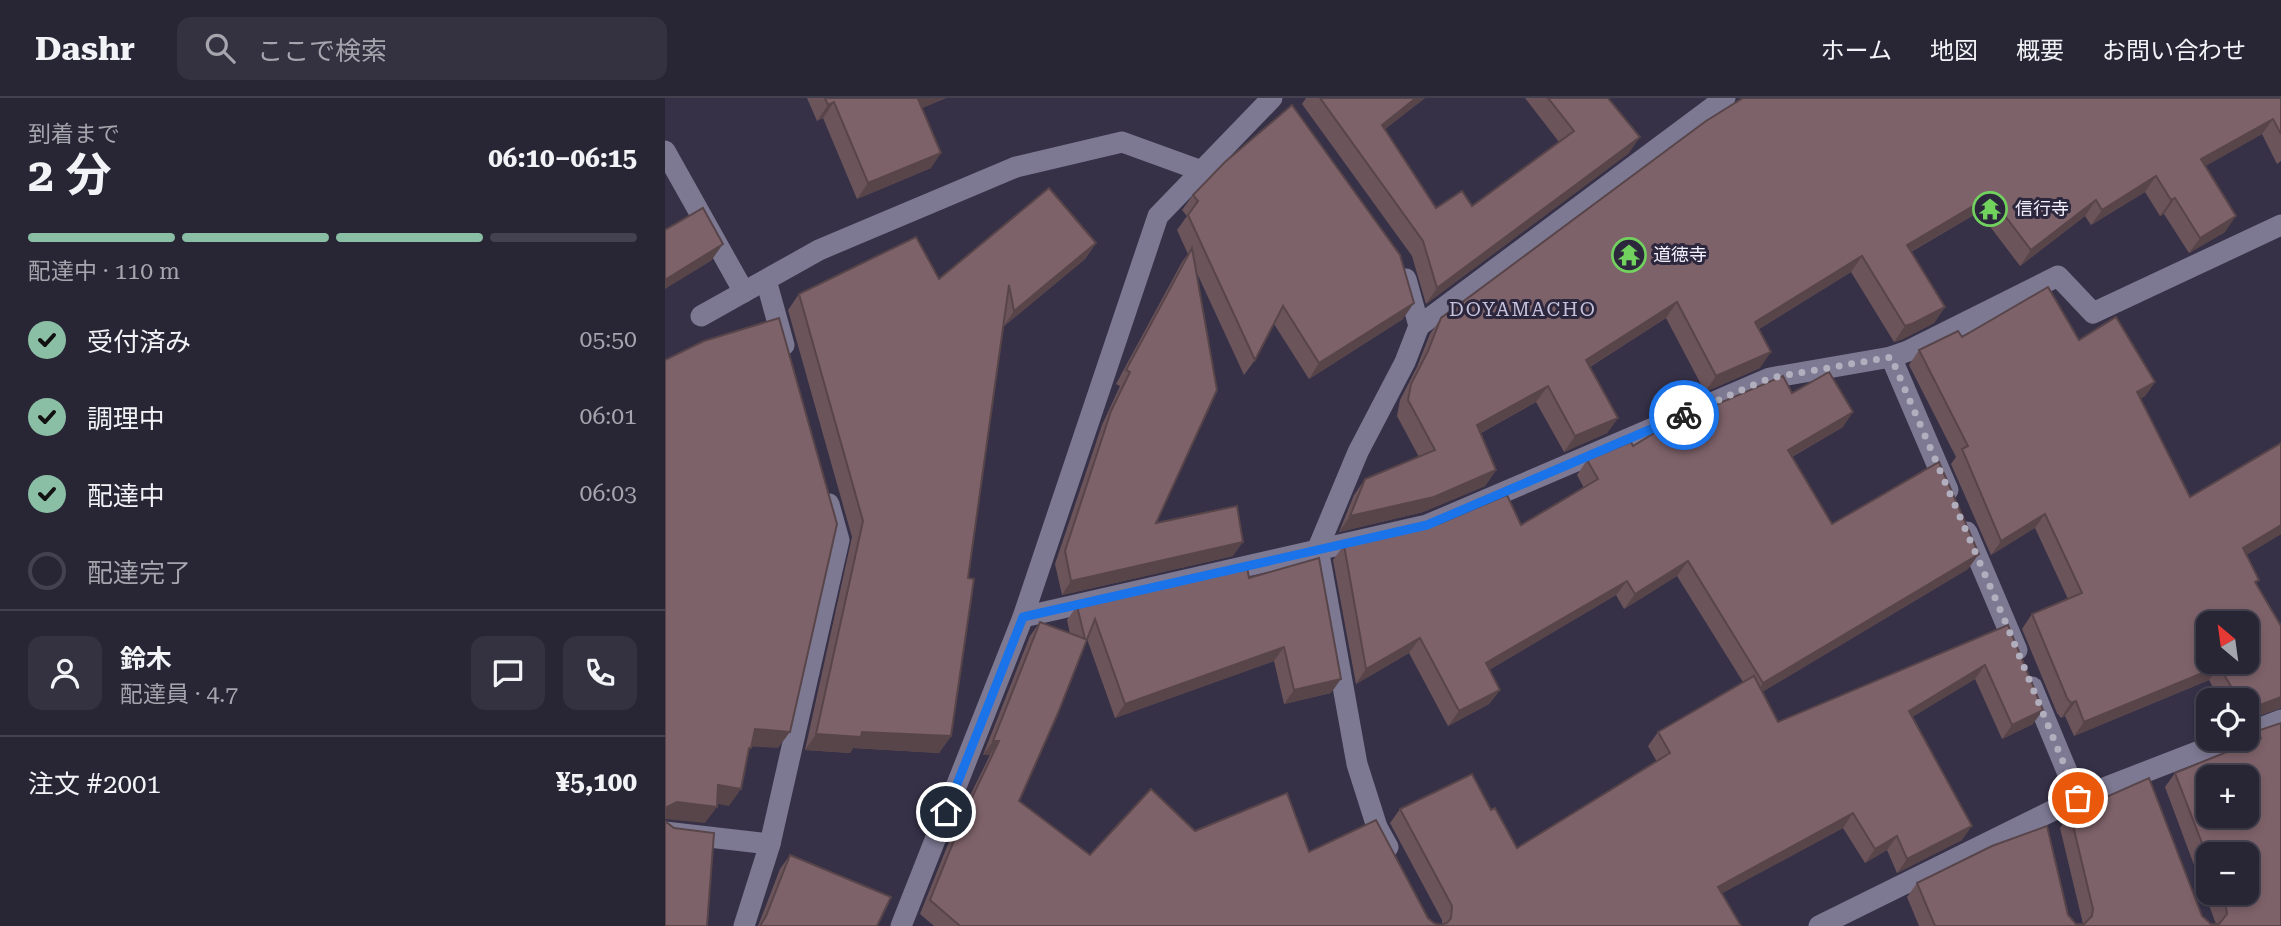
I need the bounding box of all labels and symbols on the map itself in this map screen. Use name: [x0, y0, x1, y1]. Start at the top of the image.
temple icon: 信行寺: [1971, 190, 2009, 228]
place label: 信行寺: [2015, 198, 2069, 219]
temple icon: 道徳寺: [1610, 236, 1648, 274]
place label: 道徳寺: [1653, 244, 1707, 265]
district label: DOYAMACHO: [1449, 298, 1597, 321]
courier: [1649, 380, 1719, 450]
north arrow: [2196, 611, 2259, 674]
pin: [2048, 768, 2108, 828]
pin: [916, 782, 976, 842]

